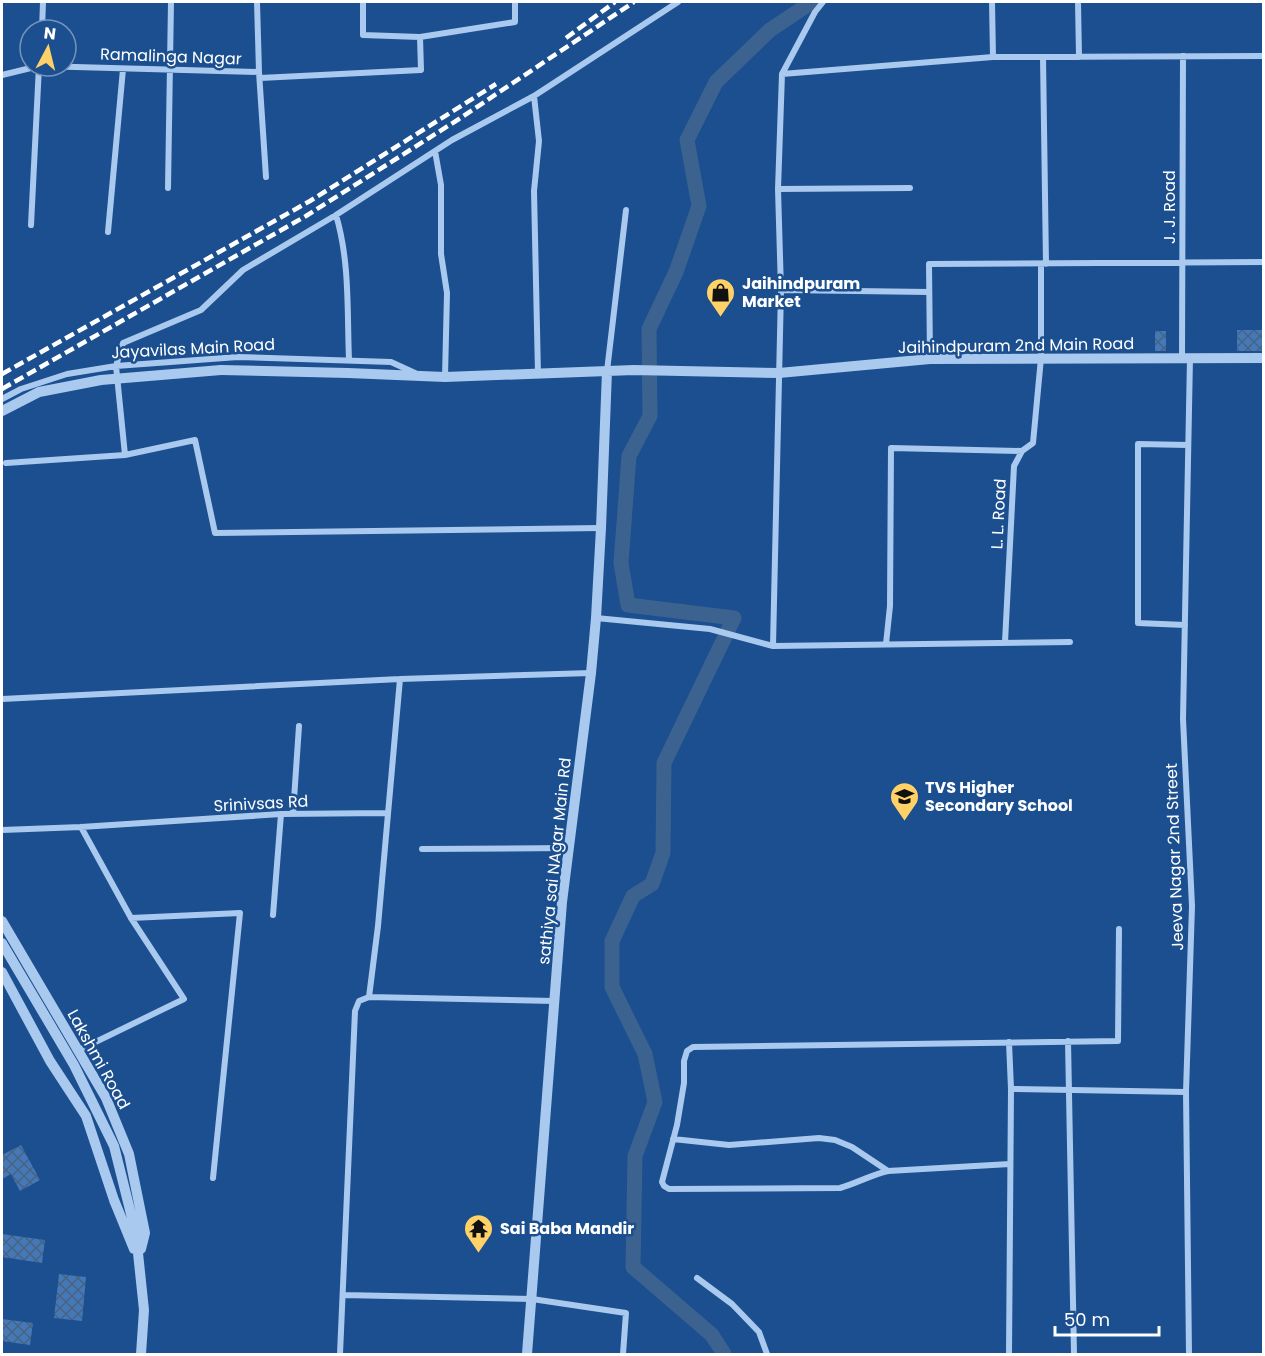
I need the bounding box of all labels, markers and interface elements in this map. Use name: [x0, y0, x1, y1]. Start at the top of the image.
north arrow: [18, 18, 78, 78]
text: N: [42, 21, 57, 46]
street label: Ramalinga Nagar: [100, 43, 242, 70]
street label: J. J. Road: [1158, 170, 1181, 244]
place label: Jaihindpuram Market: [742, 272, 860, 313]
shop icon: Jaihindpuram Market: [705, 276, 737, 318]
street label: Jaihindpuram 2nd Main Road: [898, 332, 1134, 359]
street label: Jayavilas Main Road: [111, 333, 276, 364]
street label: L. L. Road: [985, 478, 1012, 550]
street label: sathiya sai NAgar Main Rd: [532, 756, 577, 966]
street label: Jeeva Nagar 2nd Street: [1160, 763, 1189, 951]
place label: TVS Higher Secondary School: [925, 776, 1073, 817]
school or university icon: TVS Higher Secondary School: [888, 780, 920, 822]
street label: Srinivsas Rd: [213, 790, 309, 817]
street label: Lakshmi Road: [62, 1005, 135, 1113]
temple icon: Sai Baba Mandir: [463, 1212, 495, 1254]
place label: Sai Baba Mandir: [500, 1217, 634, 1240]
scale bar: [1055, 1299, 1158, 1337]
text: 50 m: [1064, 1307, 1110, 1332]

